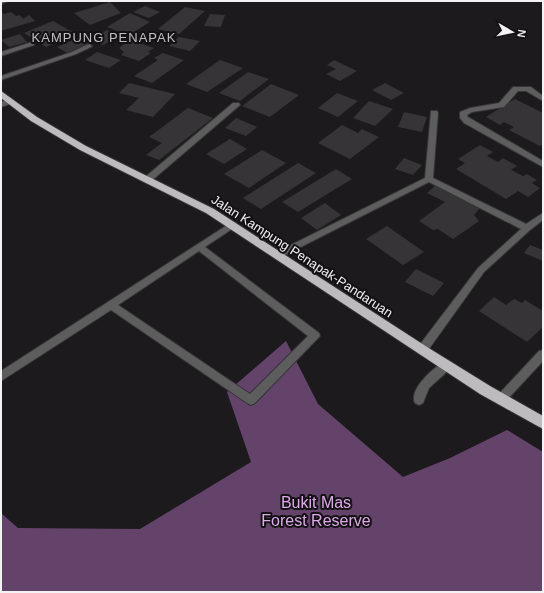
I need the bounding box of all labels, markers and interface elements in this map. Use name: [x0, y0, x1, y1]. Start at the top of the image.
north arrow: [492, 12, 532, 52]
text: N: [515, 29, 528, 38]
district label: KAMPUNG PENAPAK: [32, 30, 176, 45]
street label: Jalan Kampung Penapak-Pandaruan: [209, 192, 395, 320]
park label: Bukit Mas Forest Reserve: [261, 494, 371, 529]

